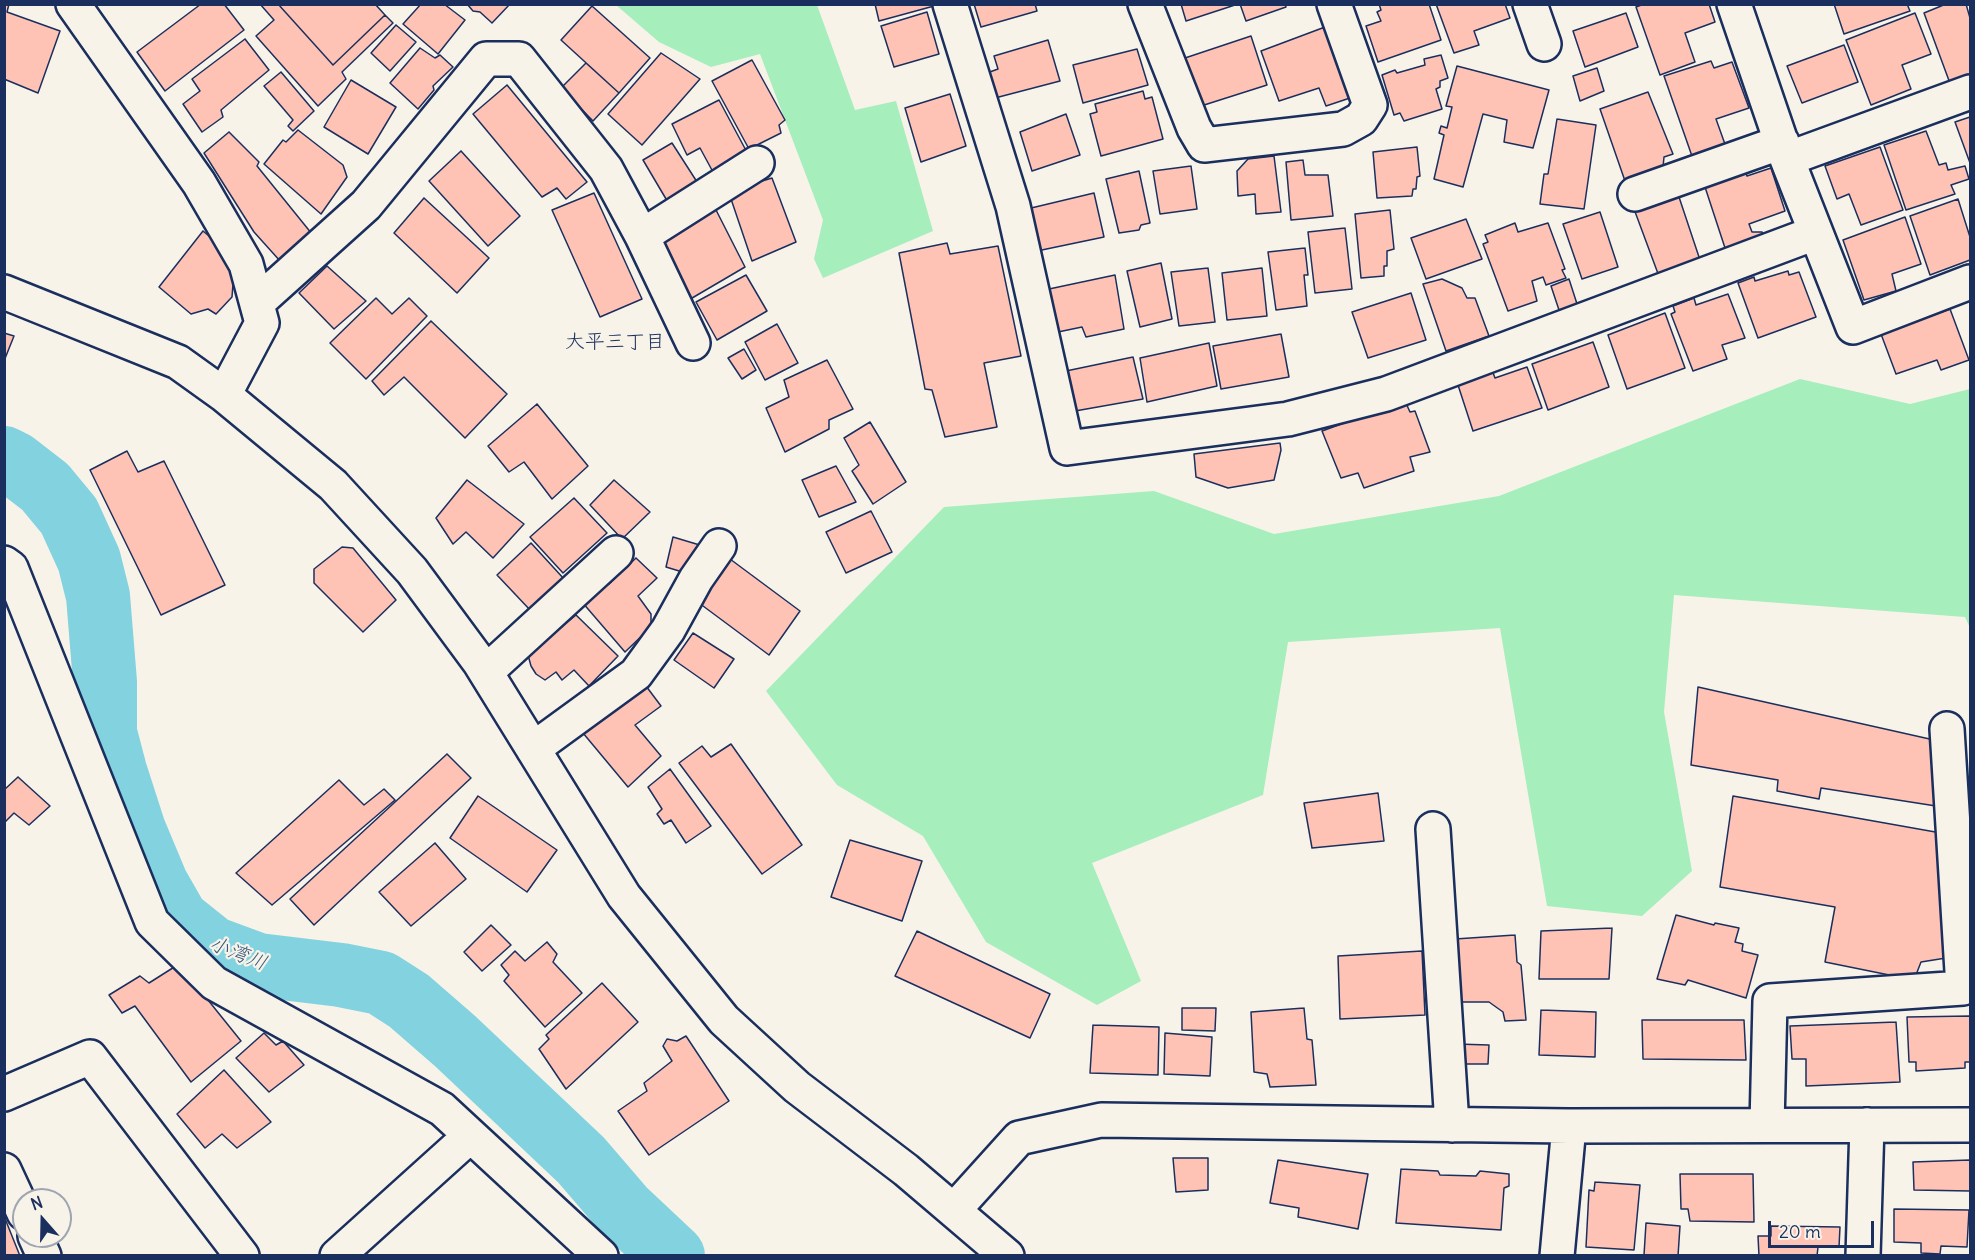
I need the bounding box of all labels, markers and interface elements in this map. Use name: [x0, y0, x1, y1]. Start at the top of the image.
district label: 大平三丁目: [565, 330, 665, 354]
water label: 小湾川: [206, 932, 270, 976]
north arrow: [12, 1188, 72, 1248]
text: N: [28, 1192, 45, 1214]
scale bar: [1771, 1209, 1878, 1247]
text: 20 m: [1779, 1220, 1821, 1243]

